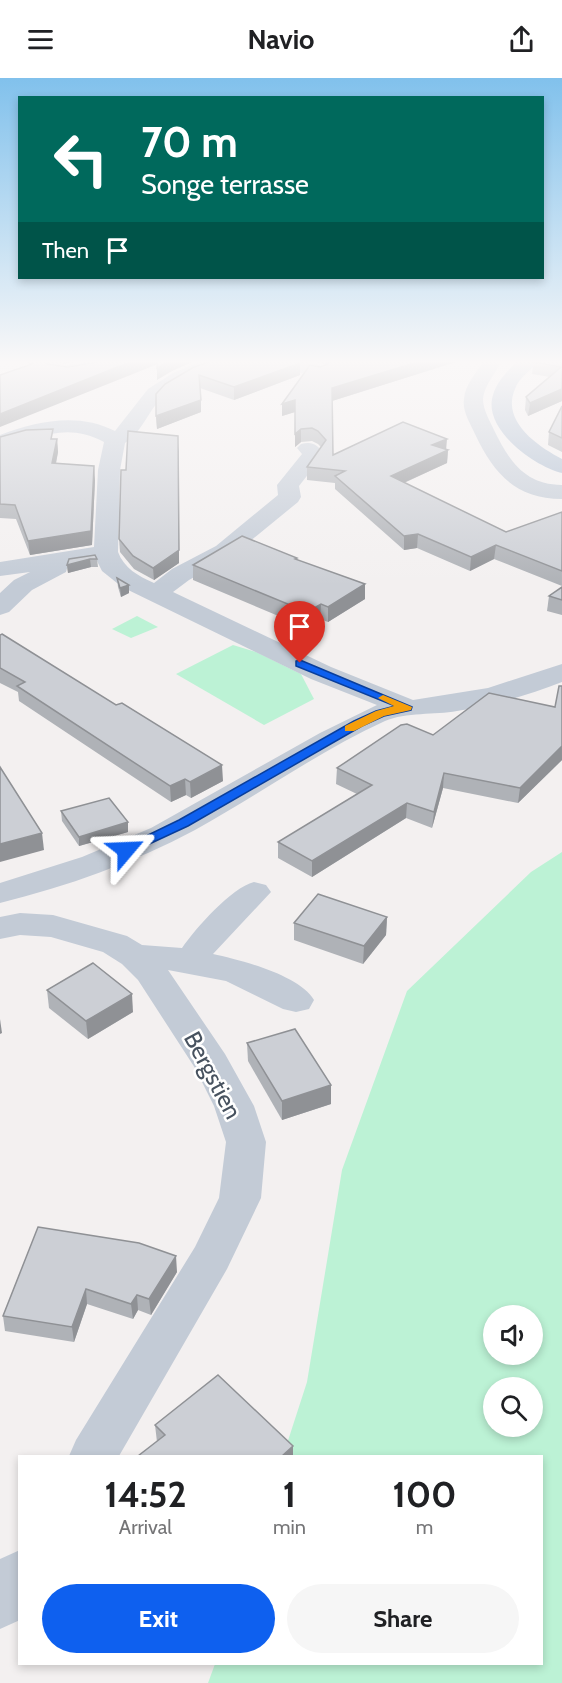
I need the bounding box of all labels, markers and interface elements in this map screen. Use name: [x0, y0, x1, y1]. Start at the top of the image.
icon: menu: [24, 23, 57, 56]
text: Navio: [247, 23, 315, 56]
icon: share: [505, 23, 538, 56]
text: 70 m: [141, 116, 238, 168]
icon: left: [42, 120, 120, 198]
text: Songe terrasse: [141, 168, 309, 201]
icon: arrive: [101, 234, 134, 267]
text: Then: [42, 237, 89, 264]
pin: [274, 601, 325, 663]
icon: arrive: [283, 610, 316, 643]
position arrow: [94, 818, 158, 882]
street label: Bergstien: [178, 1026, 248, 1124]
map controls: [483, 1305, 543, 1437]
button: sound: [483, 1305, 543, 1365]
button: search: [483, 1377, 543, 1437]
text: 14:52: [104, 1472, 186, 1516]
text: 1: [283, 1472, 296, 1516]
text: 100: [392, 1472, 457, 1516]
text: Arrival: [119, 1515, 172, 1539]
text: min: [273, 1515, 306, 1539]
text: m: [416, 1515, 433, 1539]
button: Exit: [42, 1584, 275, 1653]
button: Share: [287, 1584, 519, 1653]

